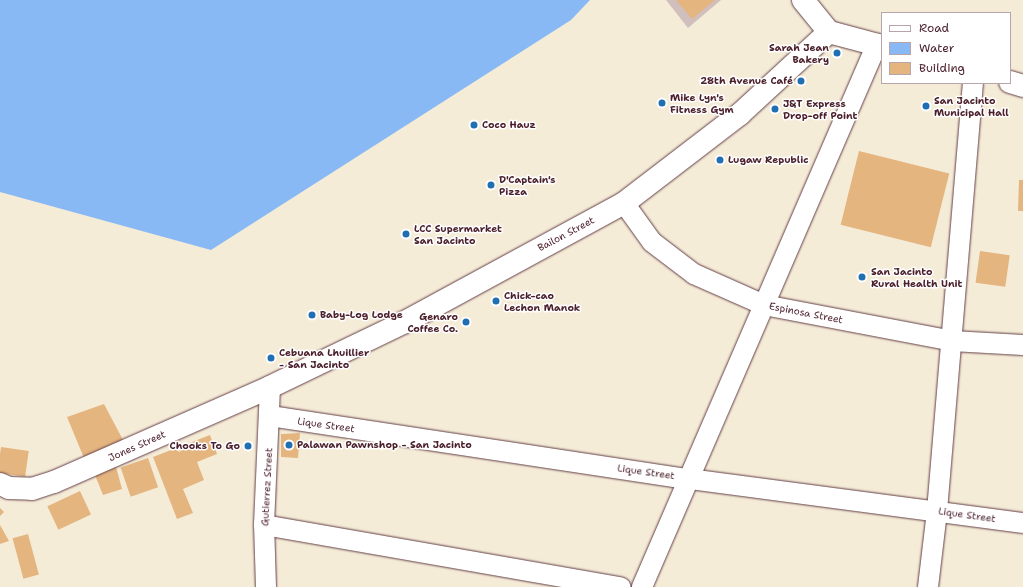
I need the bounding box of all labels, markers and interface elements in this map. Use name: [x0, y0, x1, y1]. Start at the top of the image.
legend: [881, 12, 1011, 84]
text: Road: [919, 20, 949, 36]
text: Water: [919, 40, 954, 56]
place label: Sarah Jean Bakery: [769, 41, 829, 64]
marker: Sarah Jean Bakery: [832, 48, 842, 58]
text: Building: [919, 60, 965, 76]
place label: 28th Avenue Café: [700, 75, 793, 87]
marker: 28th Avenue Café: [796, 76, 806, 86]
place label: Mike Lyn's Fitness Gym: [670, 91, 734, 114]
place label: San Jacinto Municipal Hall: [934, 94, 1009, 118]
place label: J&T Express Drop-off Point: [783, 97, 857, 120]
marker: Mike Lyn's Fitness Gym: [657, 98, 667, 108]
marker: San Jacinto Municipal Hall: [921, 101, 931, 111]
marker: J&T Express Drop-off Point: [770, 104, 780, 114]
place label: Coco Hauz: [482, 119, 536, 131]
marker: Coco Hauz: [469, 120, 479, 130]
place label: Lugaw Republic: [728, 154, 809, 166]
marker: Lugaw Republic: [715, 155, 725, 165]
place label: D'Captain's Pizza: [499, 173, 555, 196]
marker: D'Captain's Pizza: [486, 180, 496, 190]
street label: Bailon Street: [536, 214, 596, 254]
place label: LCC Supermarket San Jacinto: [414, 222, 502, 246]
marker: LCC Supermarket San Jacinto: [401, 229, 411, 239]
place label: San Jacinto Rural Health Unit: [871, 265, 962, 288]
marker: San Jacinto Rural Health Unit: [856, 271, 868, 283]
place label: Chick-cao Lechon Manok: [504, 289, 580, 312]
marker: Chick-cao Lechon Manok: [491, 296, 501, 306]
street label: Espinosa Street: [768, 300, 844, 326]
place label: Baby-Log Lodge: [320, 309, 403, 321]
marker: Baby-Log Lodge: [307, 310, 317, 320]
place label: Genaro Coffee Co.: [407, 310, 458, 334]
marker: Genaro Coffee Co.: [461, 317, 471, 327]
place label: Cebuana Lhuillier - San Jacinto: [279, 346, 369, 370]
marker: Cebuana Lhuillier - San Jacinto: [266, 353, 276, 363]
street label: Lique Street: [296, 415, 356, 435]
street label: Jones Street: [107, 428, 167, 464]
place label: Palawan Pawnshop - San Jacinto: [297, 439, 472, 451]
place label: Chooks To Go: [170, 440, 240, 452]
marker: Palawan Pawnshop - San Jacinto: [284, 440, 294, 450]
marker: Chooks To Go: [243, 441, 253, 451]
street label: Gutierrez Street: [259, 447, 275, 527]
street label: Lique Street: [616, 462, 676, 482]
street label: Lique Street: [937, 505, 997, 525]

